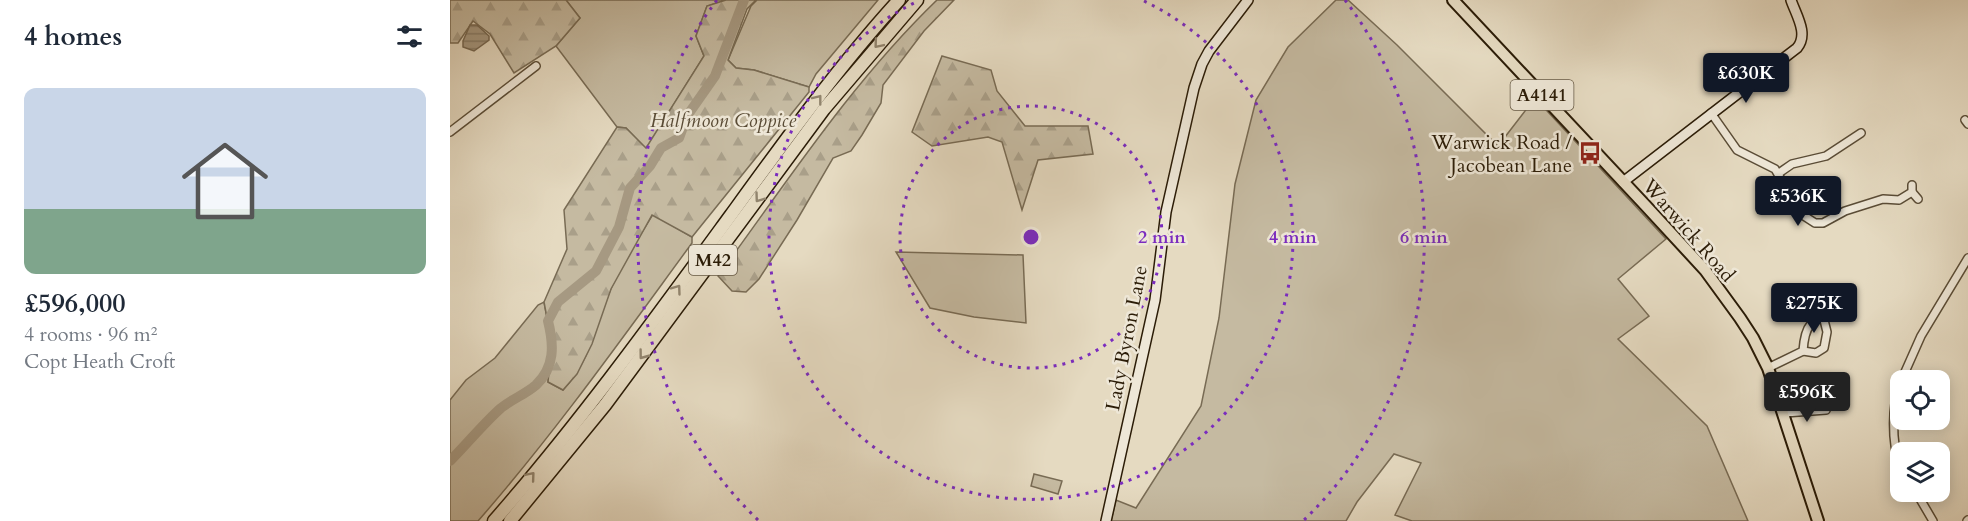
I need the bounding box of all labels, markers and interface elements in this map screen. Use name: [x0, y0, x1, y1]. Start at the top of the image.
text: 4 homes: [24, 19, 122, 54]
icon: filters: [393, 20, 426, 53]
one-way arrow: [875, 37, 886, 48]
pin: £630K: [1704, 53, 1788, 104]
text: £630K: [1717, 59, 1775, 86]
road number: A4141: [1510, 80, 1574, 110]
one-way arrow: [810, 94, 821, 105]
park label: Halfmoon Coppice: [650, 107, 796, 134]
icon: home: [171, 127, 279, 235]
place label: Warwick Road / Jacobean Lane: [1430, 129, 1573, 179]
bus stop icon: Warwick Road / Jacobean Lane: [1577, 140, 1603, 166]
street label: Warwick Road: [1636, 172, 1741, 288]
pin: £536K: [1756, 176, 1840, 227]
text: £536K: [1769, 182, 1827, 209]
one-way arrow: [755, 191, 766, 202]
text: 2 min: [1138, 225, 1186, 250]
text: 4 min: [1269, 225, 1317, 250]
text: 6 min: [1400, 225, 1448, 250]
centre of rings: [1021, 227, 1041, 247]
road number: M42: [689, 245, 737, 275]
street label: Lady Byron Lane: [1099, 263, 1154, 413]
pin: £275K: [1772, 283, 1856, 334]
one-way arrow: [669, 285, 680, 296]
text: £596,000: [24, 286, 126, 321]
text: £275K: [1785, 289, 1843, 316]
text: 4 rooms · 96 m²: [24, 321, 157, 348]
text: Copt Heath Croft: [24, 348, 175, 375]
one-way arrow: [639, 348, 650, 359]
map controls: [1890, 370, 1950, 502]
button: locate: [1890, 370, 1950, 430]
pin: £596K: [1765, 372, 1849, 423]
text: £596K: [1778, 378, 1836, 405]
button: layers: [1890, 442, 1950, 502]
one-way arrow: [524, 472, 535, 483]

